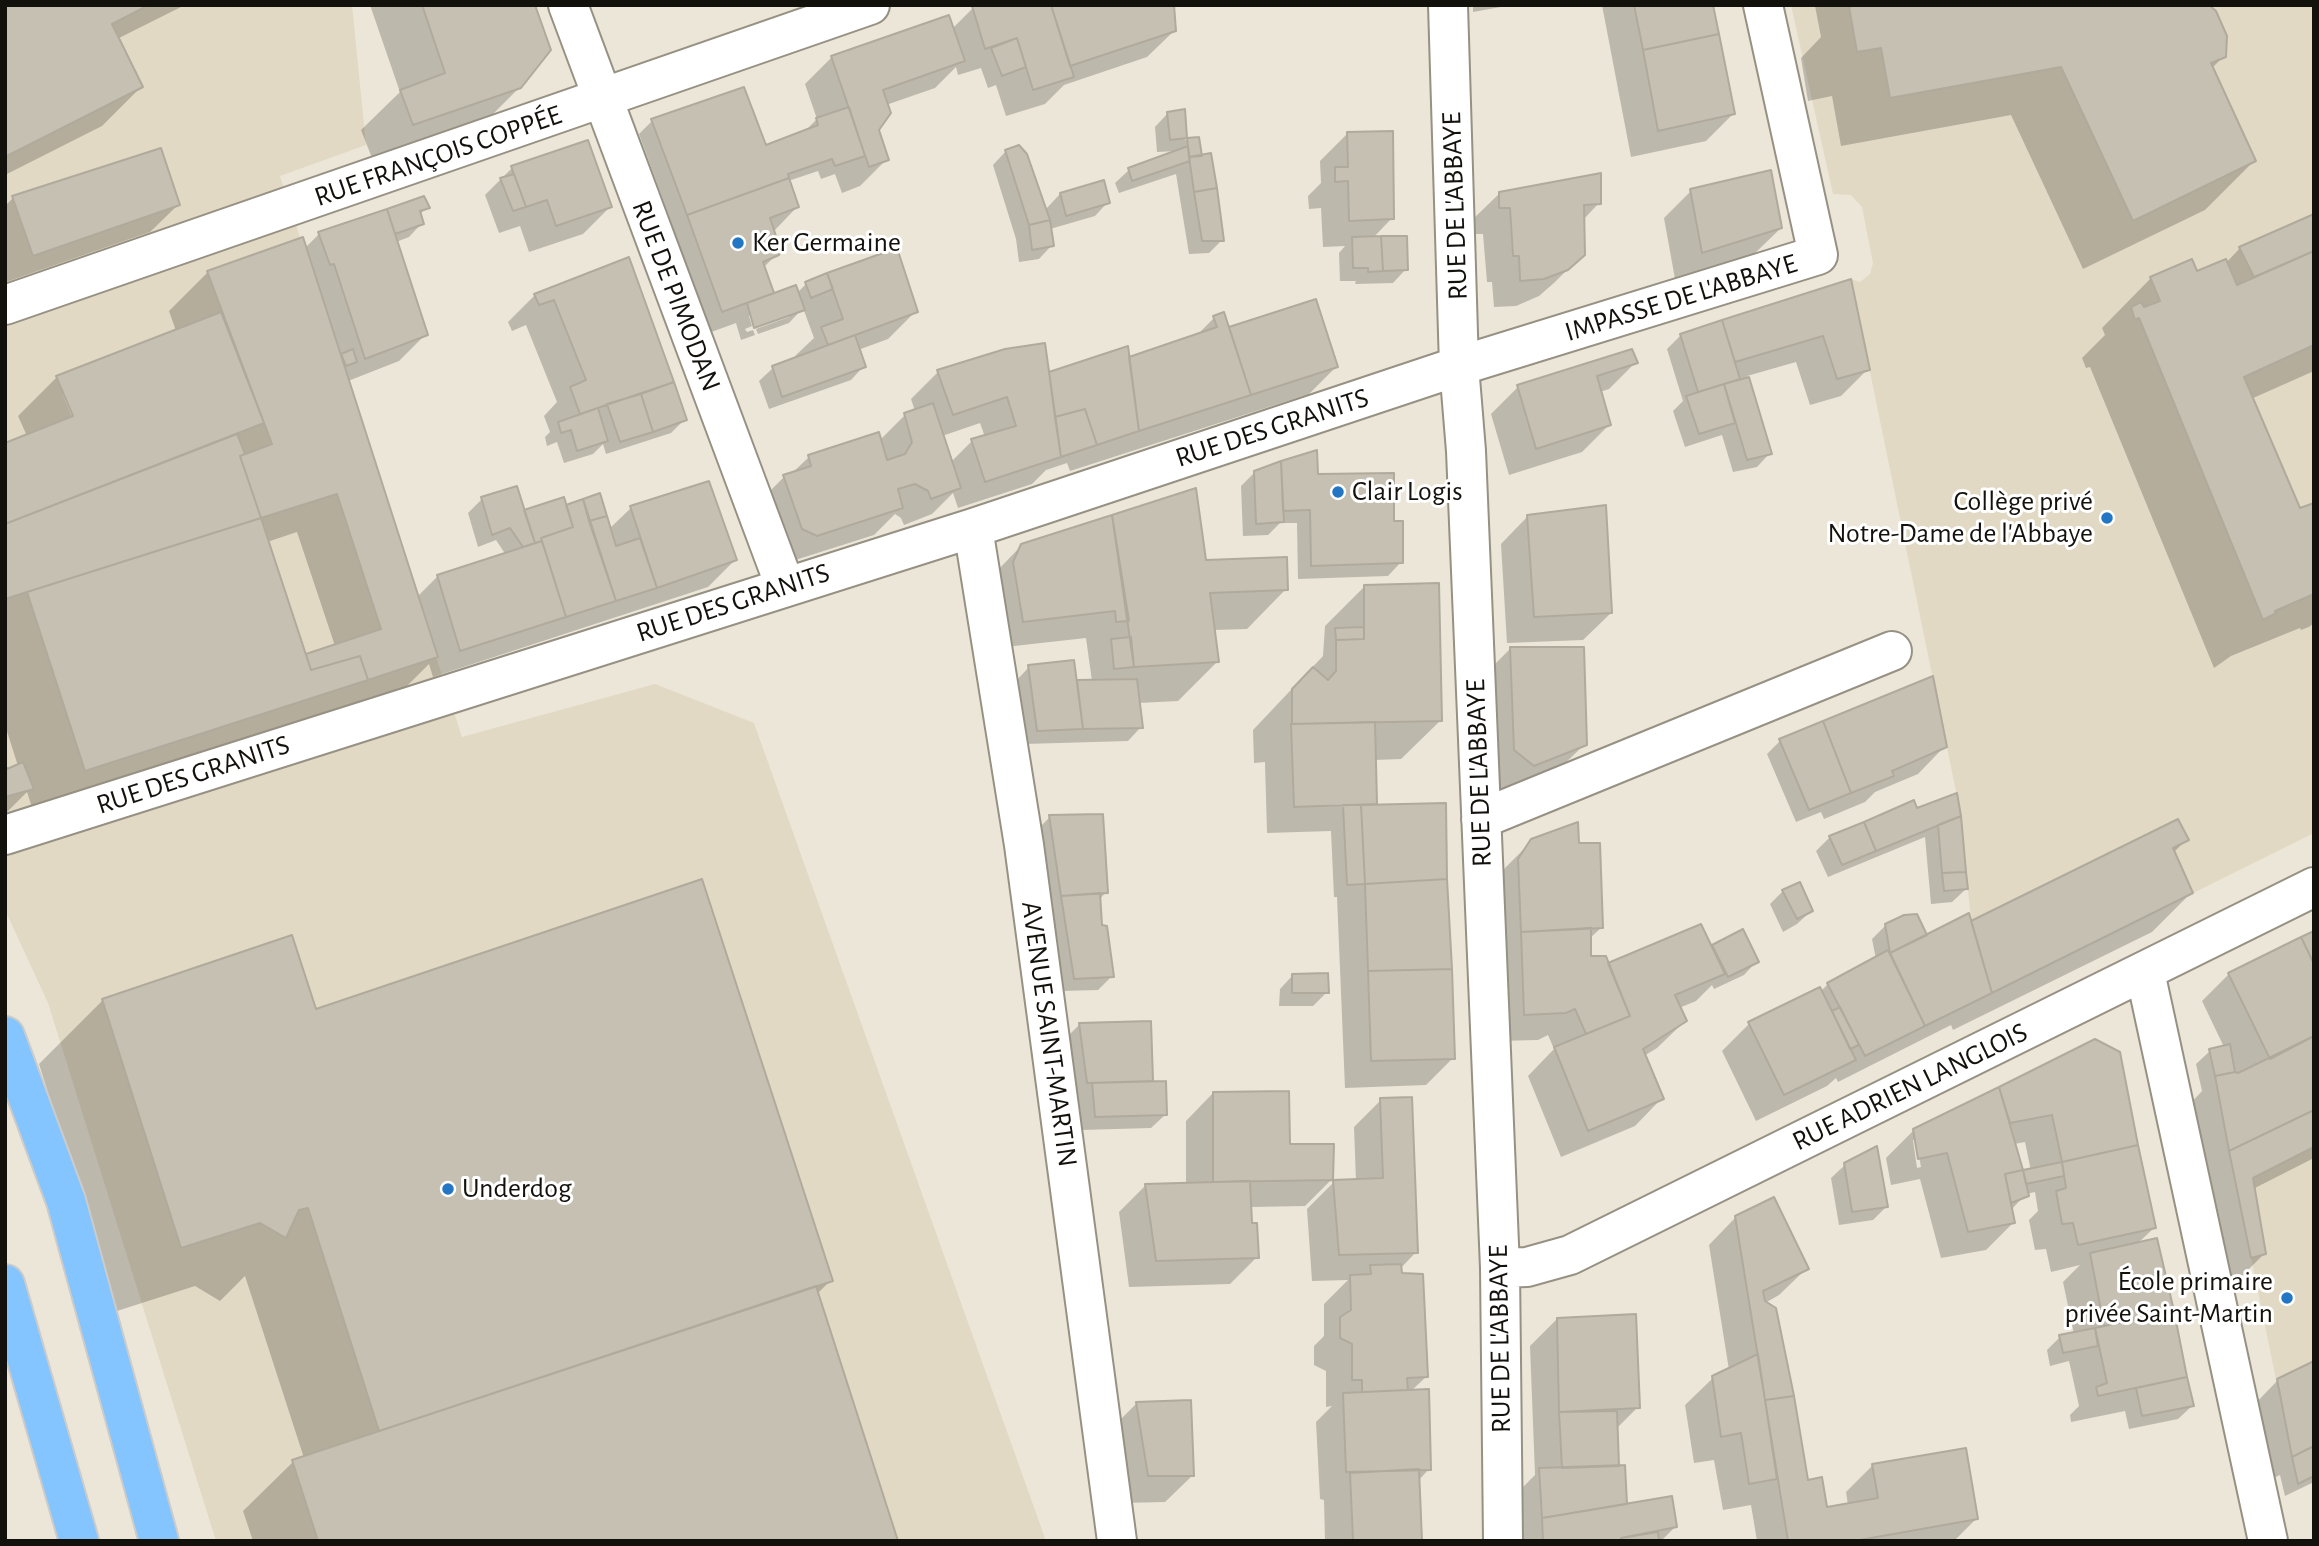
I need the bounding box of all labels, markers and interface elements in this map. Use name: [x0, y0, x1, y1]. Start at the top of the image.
street label: RUE FRANÇOIS COPPÉE: [310, 98, 566, 214]
street label: RUE DE L'ABBAYE: [1435, 111, 1475, 301]
street label: RUE DE PIMODAN: [624, 196, 728, 396]
place label: Ker Germaine: [752, 226, 901, 260]
marker: Ker Germaine: [730, 235, 746, 251]
street label: IMPASSE DE L'ABBAYE: [1561, 247, 1801, 349]
street label: RUE DES GRANITS: [1171, 381, 1373, 475]
place label: Clair Logis: [1352, 475, 1463, 509]
marker: Clair Logis: [1330, 484, 1346, 500]
place label: Collège privé Notre-Dame de l'Abbaye: [1827, 485, 2093, 551]
marker: Collège privé Notre-Dame de l'Abbaye: [2099, 510, 2115, 526]
street label: RUE DES GRANITS: [632, 556, 834, 650]
street label: RUE DE L'ABBAYE: [1459, 678, 1499, 868]
street label: RUE DES GRANITS: [92, 728, 294, 822]
street label: AVENUE SAINT-MARTIN: [1014, 899, 1084, 1169]
street label: RUE ADRIEN LANGLOIS: [1787, 1015, 2033, 1159]
place label: Underdog: [462, 1172, 572, 1206]
marker: Underdog: [440, 1181, 456, 1197]
street label: RUE DE L'ABBAYE: [1482, 1245, 1518, 1433]
place label: École primaire privée Saint-Martin: [2065, 1265, 2273, 1331]
marker: École primaire privée Saint-Martin: [2279, 1290, 2295, 1306]

